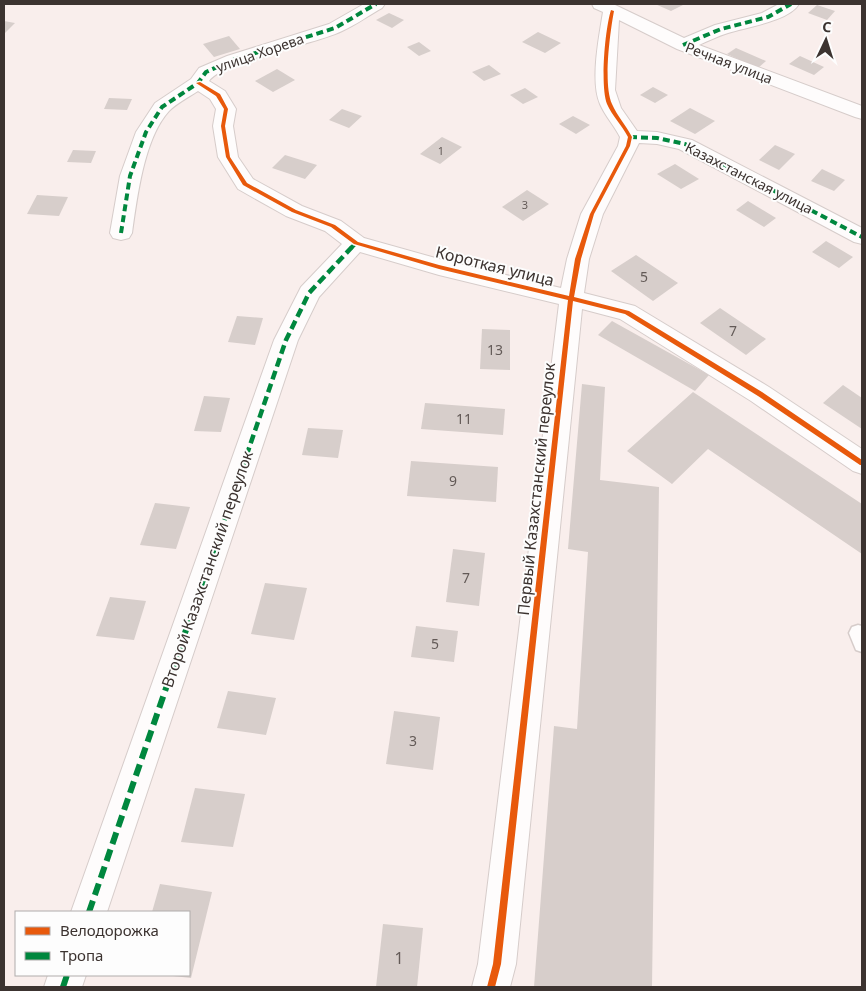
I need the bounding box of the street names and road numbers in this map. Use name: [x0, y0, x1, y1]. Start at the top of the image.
street label: улица Хорева: [213, 29, 306, 76]
street label: Речная улица: [683, 37, 776, 88]
street label: Казахстанская улица: [682, 137, 816, 218]
street label: Короткая улица: [433, 241, 557, 291]
street label: Первый Казахстанский переулок: [512, 361, 560, 617]
street label: Второй Казахстанский переулок: [156, 447, 258, 690]

